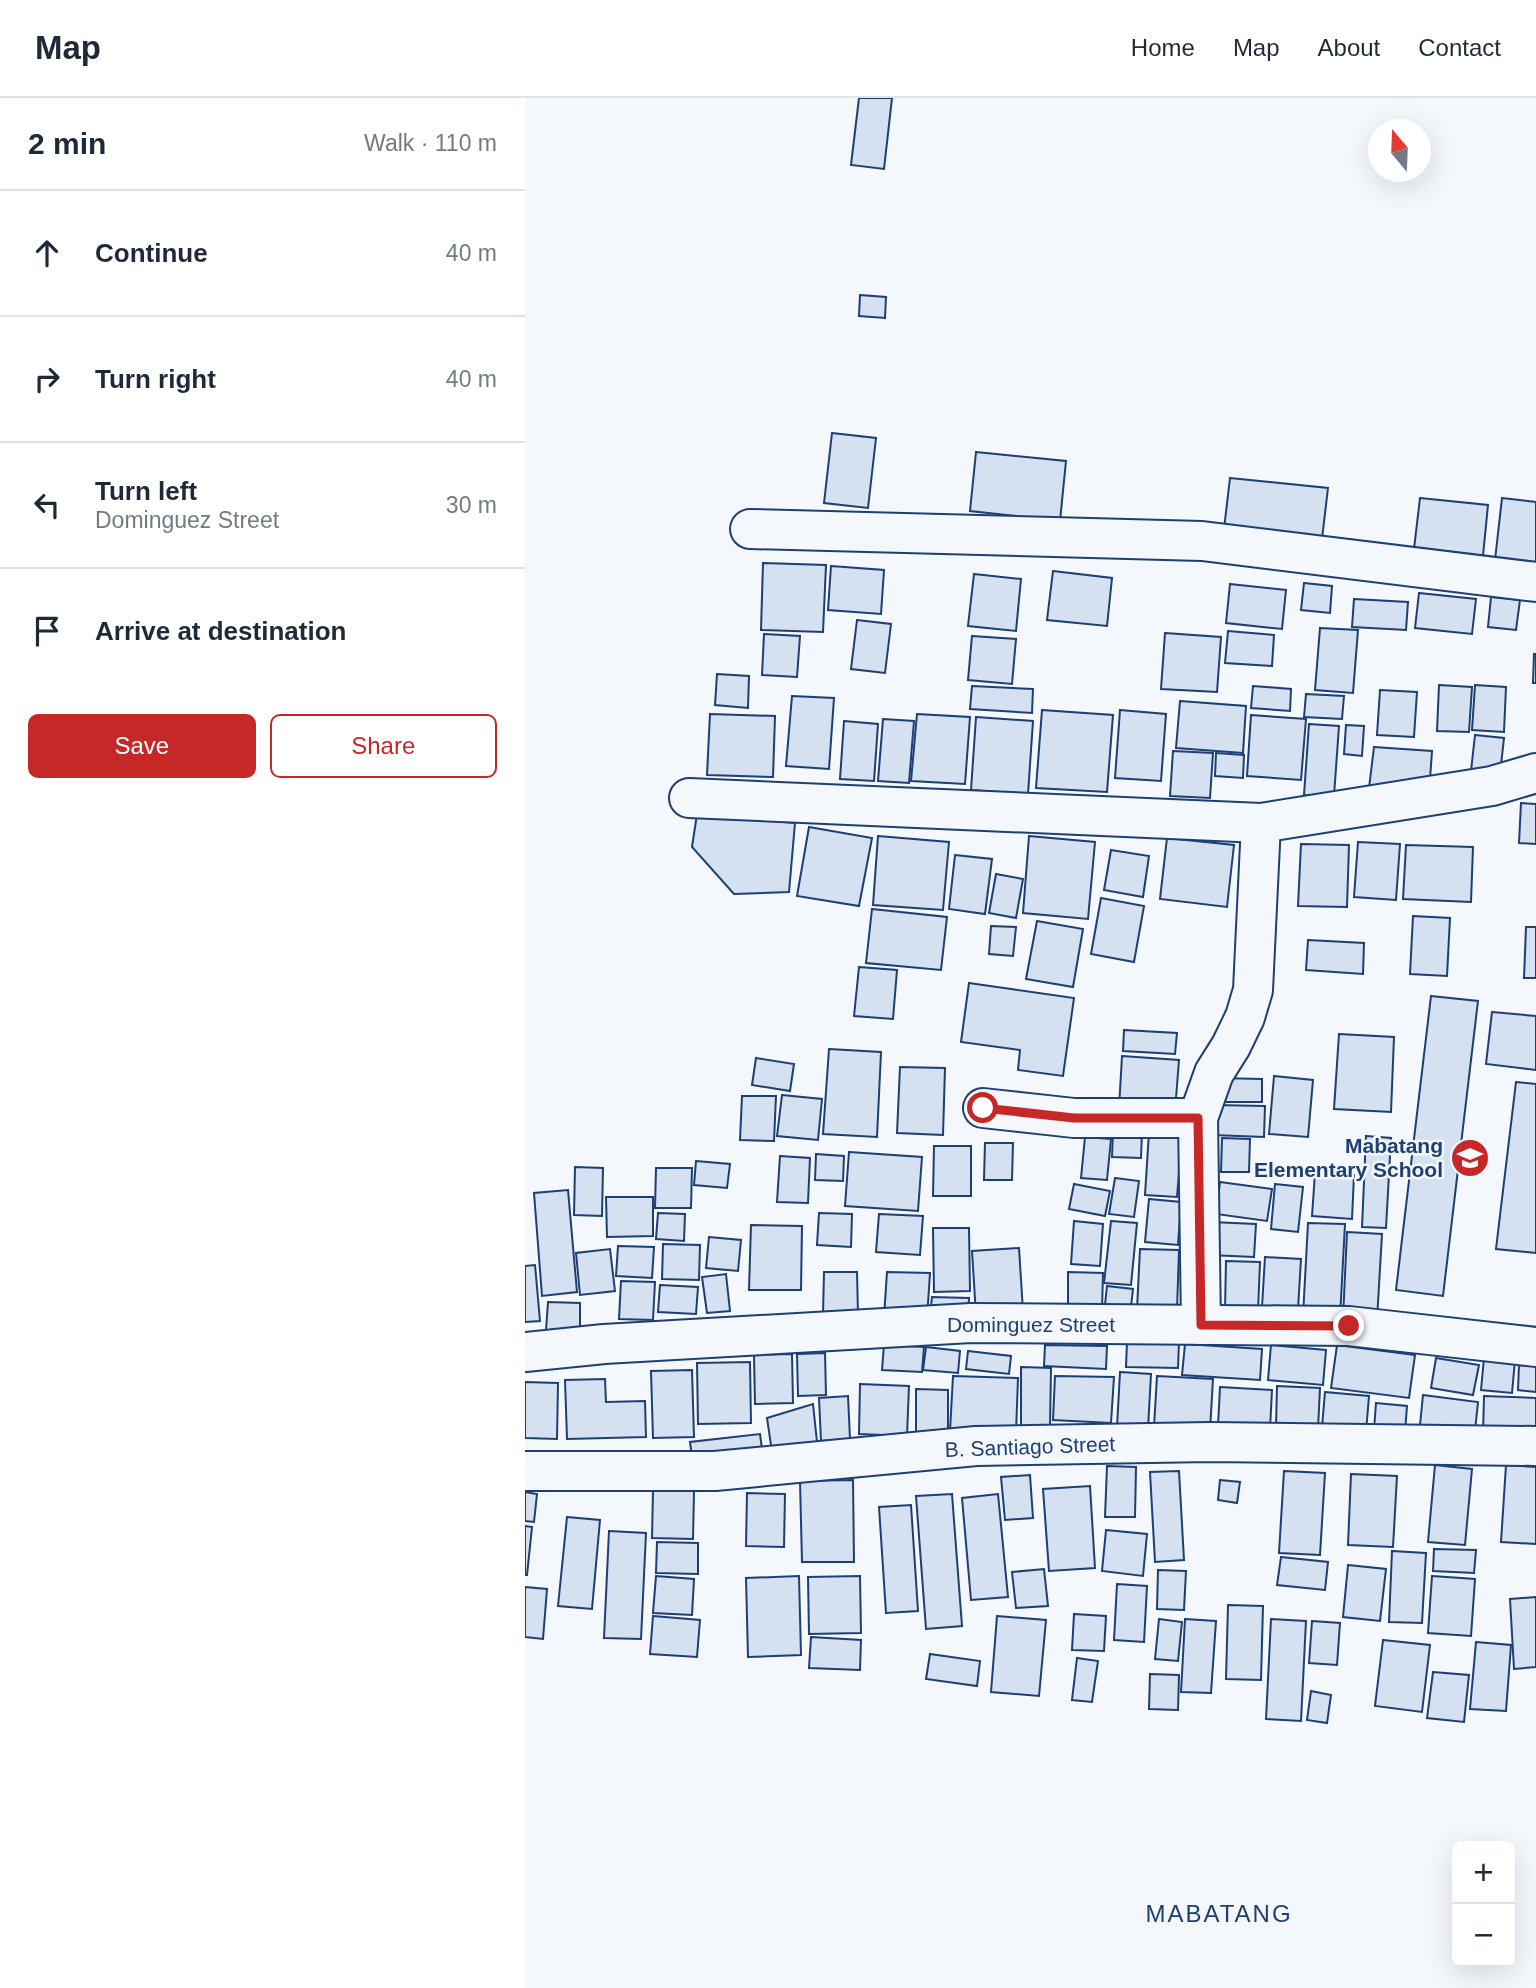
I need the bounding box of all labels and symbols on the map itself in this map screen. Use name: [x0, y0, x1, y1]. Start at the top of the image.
north arrow: [1368, 119, 1431, 182]
route start: [967, 1092, 998, 1123]
place label: Mabatang Elementary School: [1254, 1134, 1443, 1181]
school or university icon: Mabatang Elementary School: [1449, 1137, 1491, 1179]
route end: [1333, 1310, 1364, 1341]
street label: Dominguez Street: [947, 1313, 1115, 1336]
street label: B. Santiago Street: [944, 1432, 1116, 1461]
district label: MABATANG: [1145, 1900, 1293, 1927]

